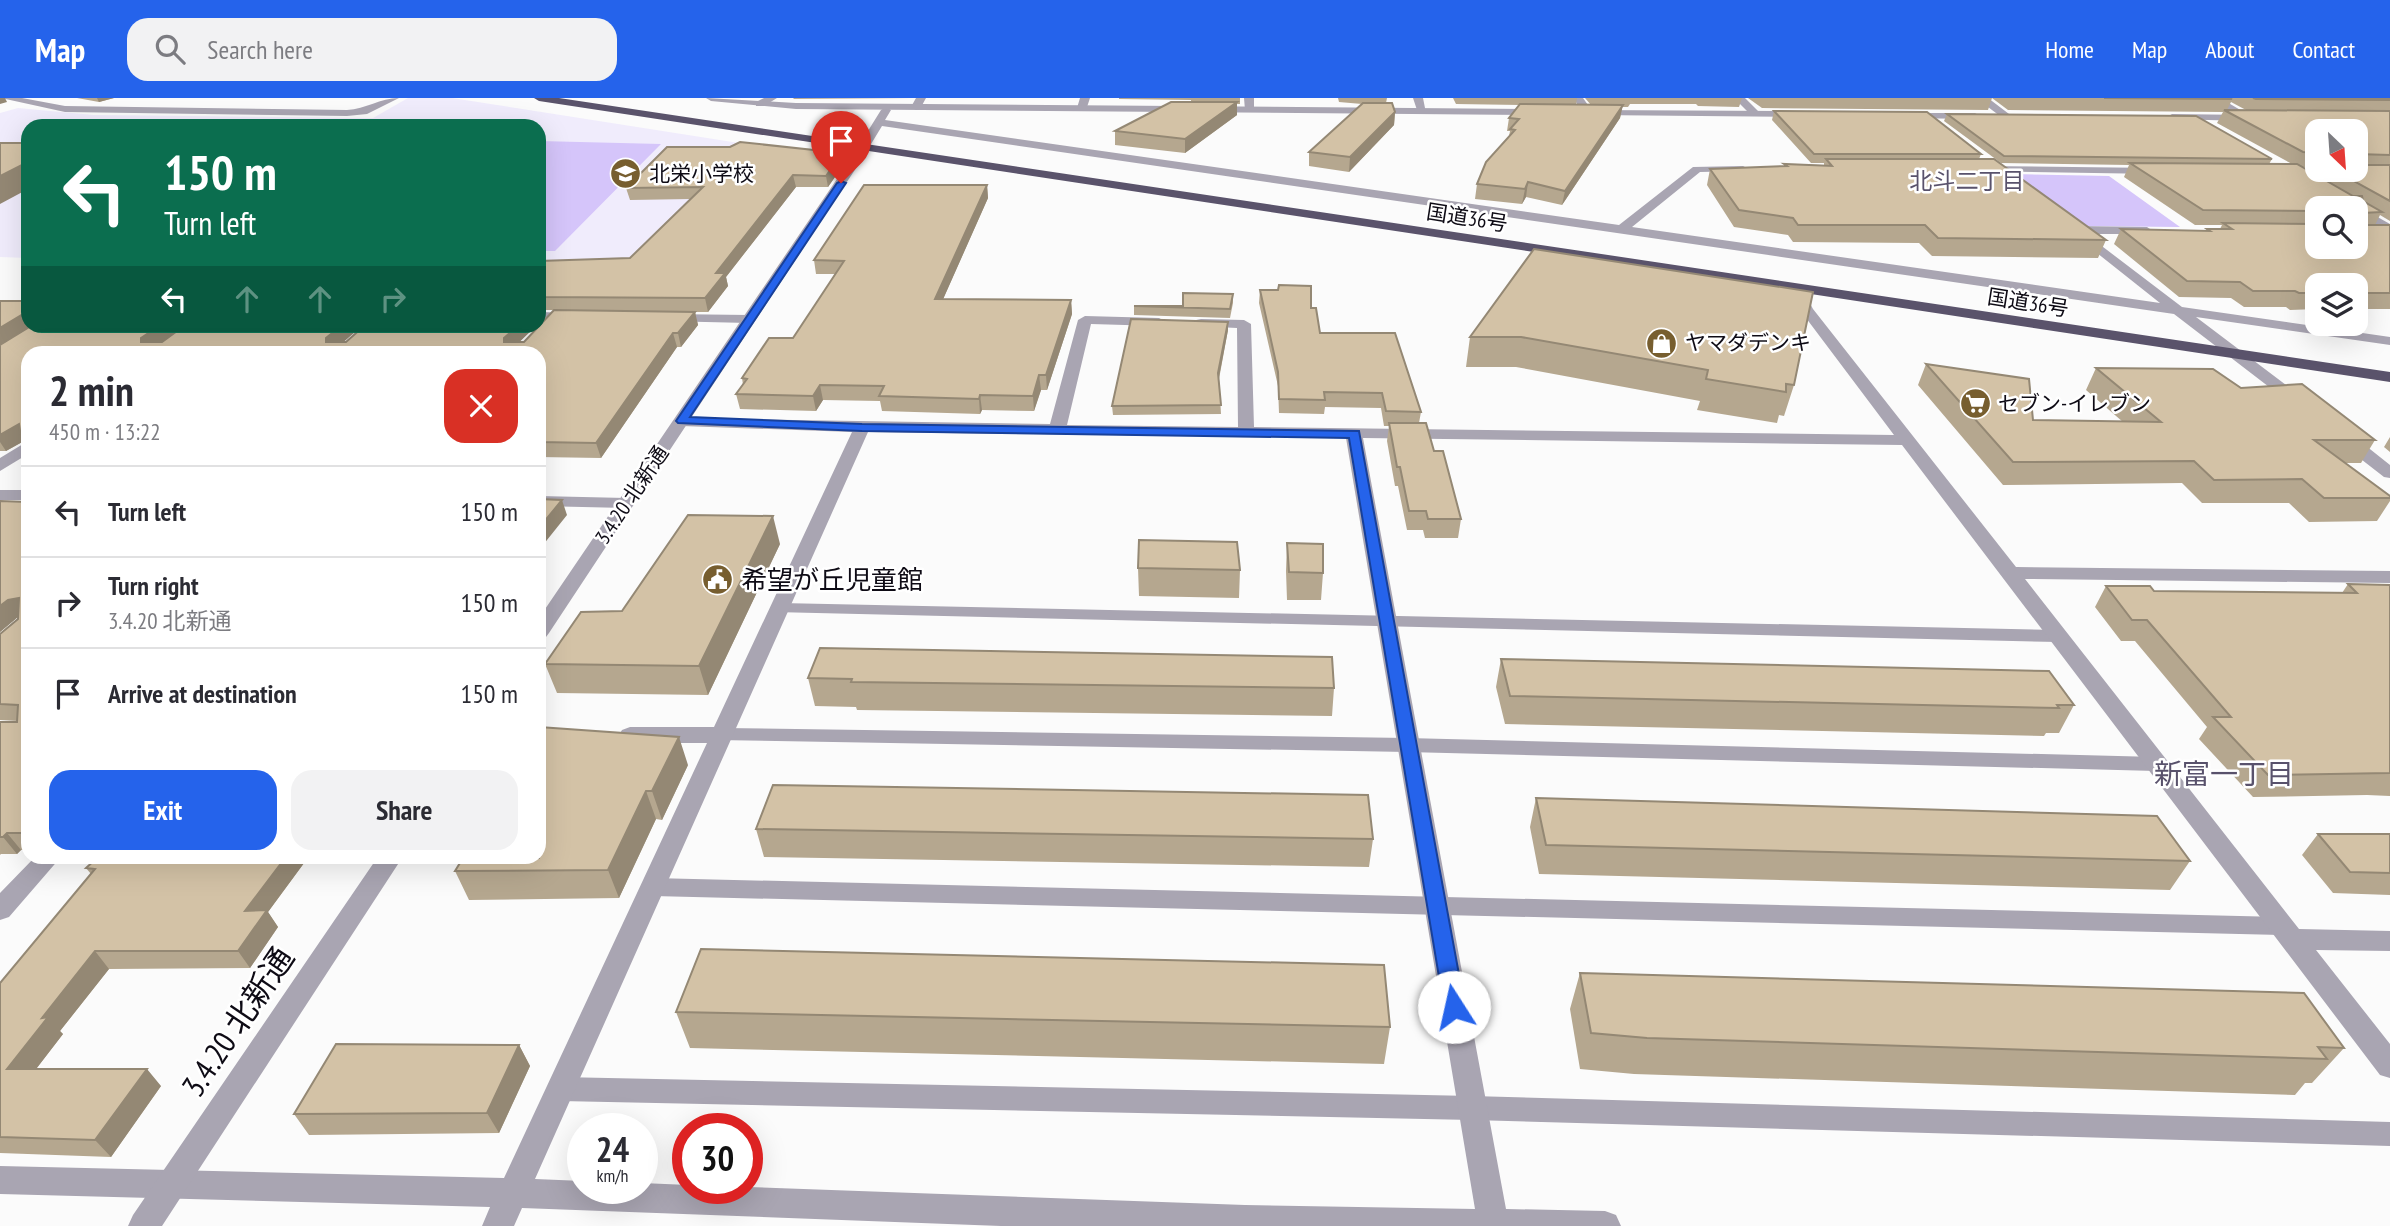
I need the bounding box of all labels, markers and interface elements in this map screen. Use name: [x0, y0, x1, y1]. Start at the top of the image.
search box: [127, 18, 617, 81]
text: Map: [35, 28, 85, 71]
icon: search: [151, 30, 189, 68]
text: Search here: [207, 33, 313, 66]
text: Home: [2045, 34, 2094, 65]
text: Map: [2132, 34, 2167, 65]
text: About: [2205, 34, 2254, 65]
text: Contact: [2292, 34, 2355, 65]
pin: [811, 111, 871, 183]
north arrow: [2305, 119, 2368, 182]
map controls: [2305, 119, 2368, 336]
icon: arrive: [822, 122, 860, 160]
text: 150 m: [164, 140, 277, 204]
icon: left: [49, 147, 140, 238]
school or university icon: 北栄小学校: [609, 157, 643, 191]
place label: 北栄小学校: [649, 160, 754, 187]
district label: 北斗二丁目: [1910, 166, 2025, 195]
button: search: [2305, 196, 2368, 259]
street label: 国道36号: [1425, 198, 1510, 237]
text: Turn left: [164, 202, 256, 244]
button: layers: [2305, 273, 2368, 336]
icon: left: [155, 280, 193, 318]
icon: ahead: [228, 280, 266, 318]
icon: ahead: [301, 280, 339, 318]
icon: right: [374, 280, 412, 318]
street label: 国道36号: [1986, 283, 2071, 322]
shop icon: ヤマダデンキ: [1645, 326, 1679, 360]
place label: ヤマダデンキ: [1685, 329, 1811, 356]
text: 2 min: [49, 363, 134, 418]
button: close: [444, 369, 518, 443]
supermarket icon: セブン-イレブン: [1958, 387, 1992, 421]
place label: セブン-イレブン: [1998, 390, 2151, 417]
text: 450 m · 13:22: [49, 417, 161, 446]
street label: 3.4.20 北新通: [589, 440, 674, 549]
icon: left: [49, 493, 87, 531]
text: Turn left: [108, 495, 186, 528]
text: 150 m: [460, 495, 518, 528]
public building icon: 希望が丘児童館: [701, 563, 735, 597]
place label: 希望が丘児童館: [741, 563, 923, 596]
text: Turn right: [108, 569, 199, 602]
icon: right: [49, 584, 87, 622]
text: 150 m: [460, 586, 518, 619]
text: 3.4.20 北新通: [108, 606, 231, 635]
icon: arrive: [49, 675, 87, 713]
text: Arrive at destination: [108, 677, 297, 710]
text: 150 m: [460, 677, 518, 710]
district label: 新富一丁目: [2154, 755, 2294, 792]
button: Exit: [49, 770, 277, 850]
button: Share: [291, 770, 518, 850]
street label: 3.4.20 北新通: [172, 938, 303, 1104]
position arrow: [1417, 970, 1491, 1044]
speed limit sign: 30: [672, 1113, 763, 1204]
text: 24: [596, 1126, 629, 1172]
text: km/h: [597, 1164, 628, 1187]

